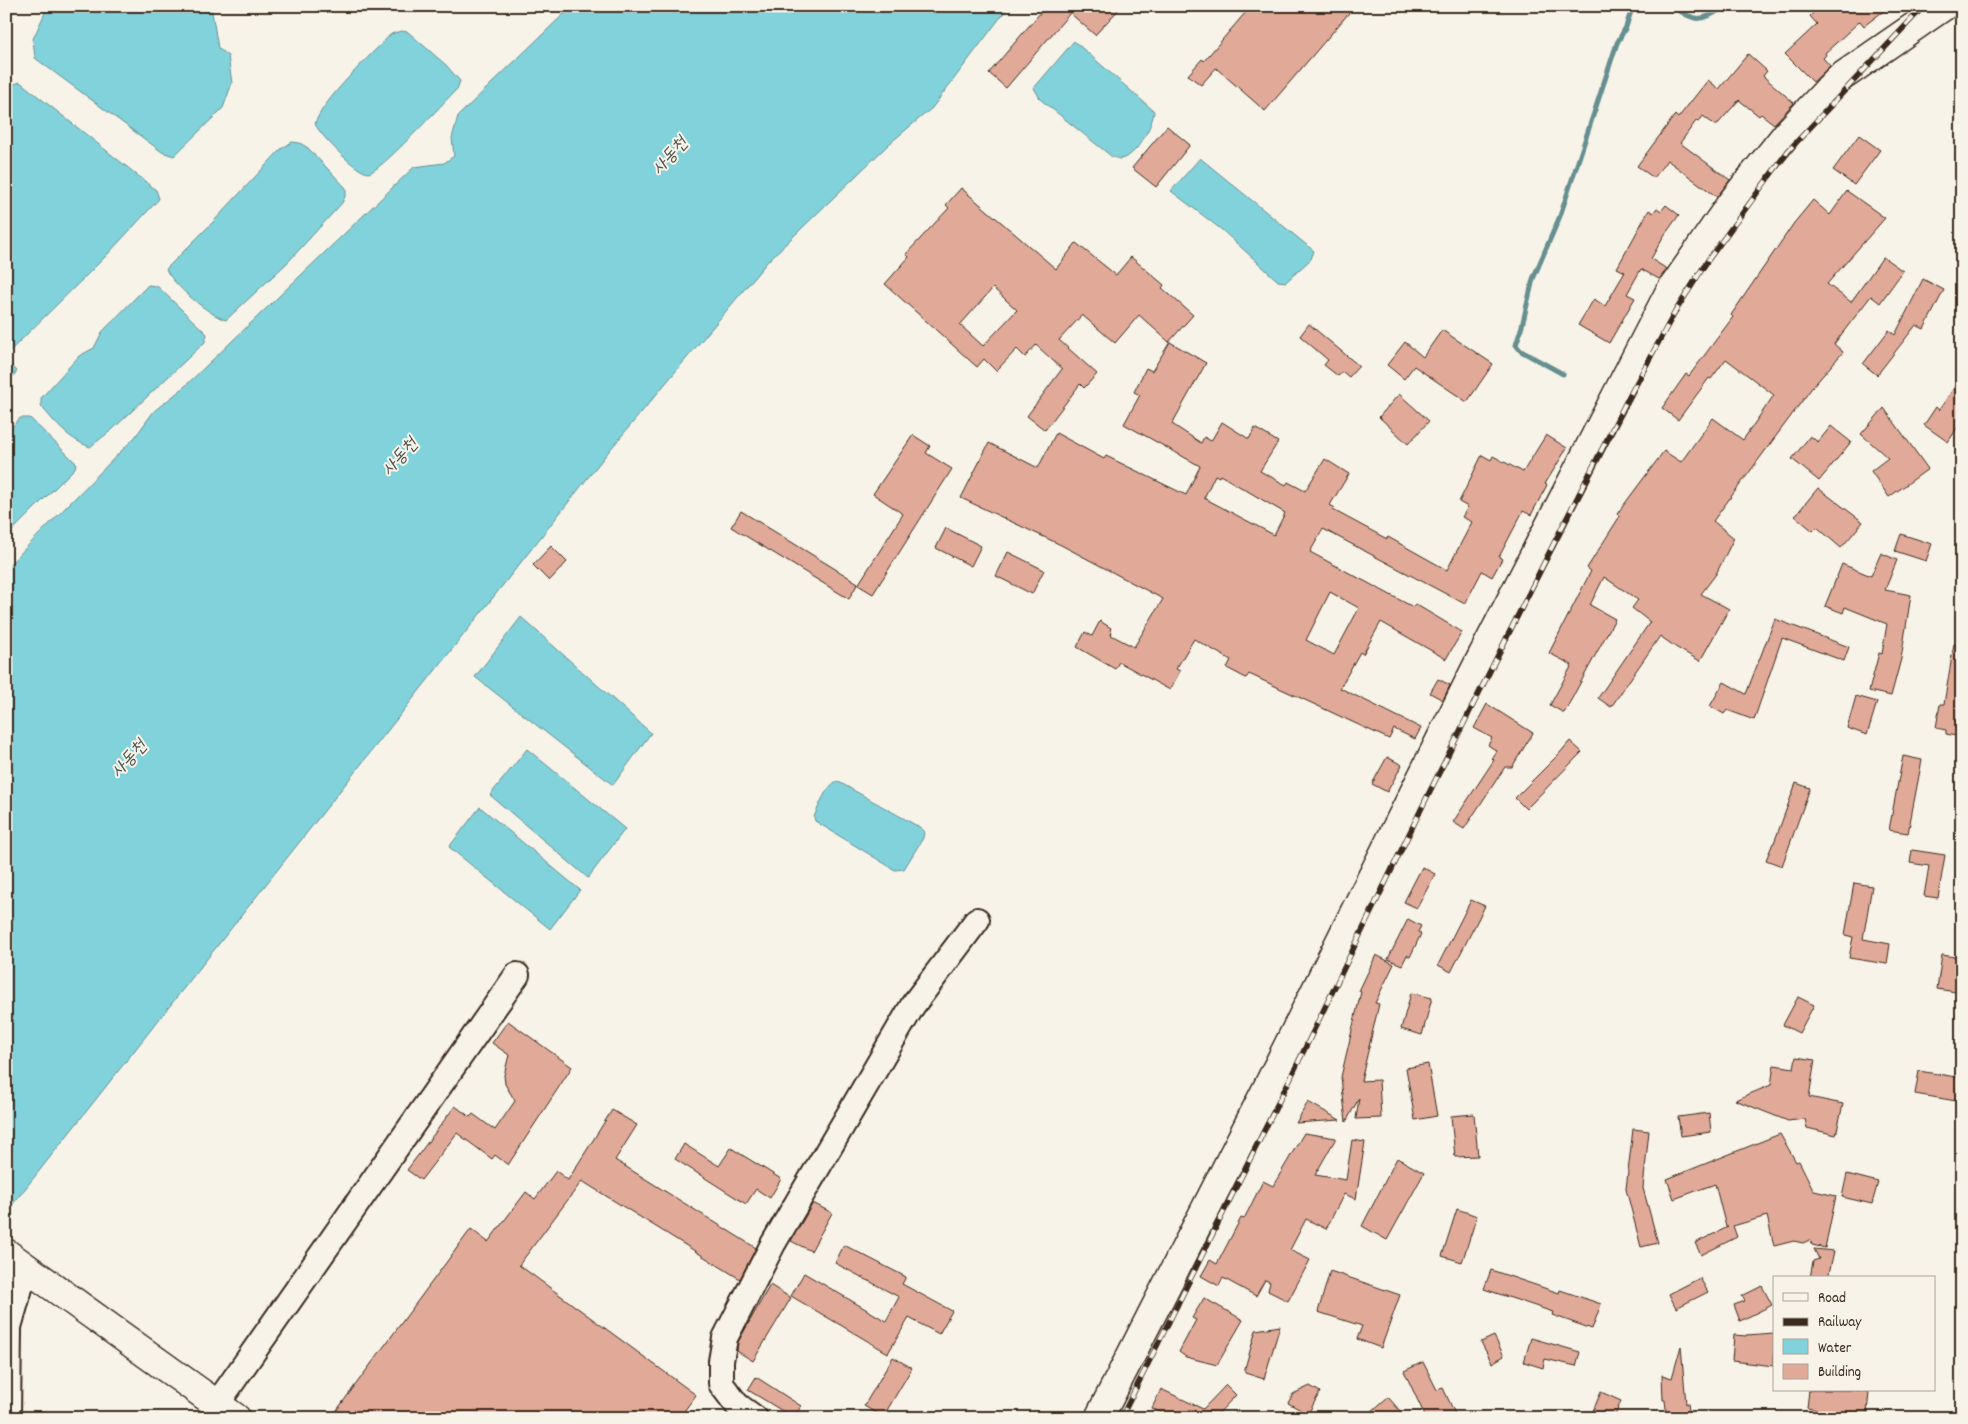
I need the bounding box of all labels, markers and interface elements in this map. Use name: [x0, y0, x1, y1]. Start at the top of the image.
water label: 사동천: [647, 131, 696, 181]
water label: 사동천: [377, 432, 426, 482]
water label: 사동천: [106, 734, 155, 784]
legend: [1773, 1276, 1936, 1392]
text: Road: [1818, 1288, 1846, 1310]
text: Railway: [1818, 1312, 1862, 1334]
text: Water: [1818, 1338, 1852, 1360]
text: Building: [1818, 1362, 1861, 1384]

